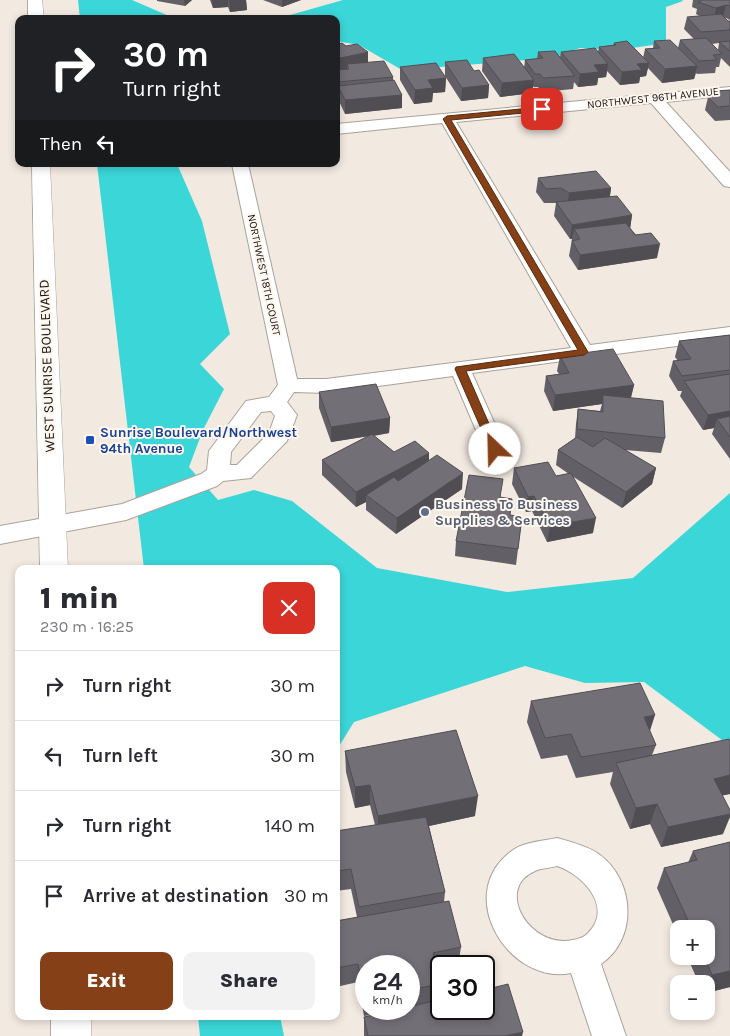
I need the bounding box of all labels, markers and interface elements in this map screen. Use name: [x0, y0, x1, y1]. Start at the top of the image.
text: 30 m: [123, 34, 209, 75]
icon: right: [40, 35, 105, 100]
text: Turn right: [123, 76, 221, 102]
street label: NORTHWEST 96TH AVENUE: [586, 85, 720, 111]
pin: [521, 88, 563, 130]
icon: arrive: [528, 95, 556, 123]
icon: left: [92, 130, 120, 158]
text: Then: [40, 133, 82, 155]
street label: NORTHWEST 18TH COURT: [245, 213, 283, 338]
street label: WEST SUNRISE BOULEVARD: [35, 279, 59, 453]
position arrow: [468, 422, 520, 474]
place label: Sunrise Boulevard/Northwest 94th Avenue: [100, 424, 298, 457]
marker: Sunrise Boulevard/Northwest 94th Avenue: [84, 434, 96, 446]
place label: Business To Business Supplies & Services: [435, 496, 578, 529]
marker: Business To Business Supplies & Services: [419, 506, 431, 518]
text: 1 min: [40, 580, 119, 616]
button: close: [263, 582, 315, 634]
text: 230 m · 16:25: [40, 617, 134, 636]
icon: right: [40, 672, 68, 700]
text: Turn right: [83, 675, 172, 697]
text: 30 m: [270, 675, 315, 697]
icon: left: [40, 742, 68, 770]
text: Turn left: [83, 745, 158, 767]
text: 30 m: [270, 745, 315, 767]
icon: right: [40, 812, 68, 840]
text: Turn right: [83, 815, 172, 837]
text: 140 m: [265, 815, 315, 837]
icon: arrive: [40, 882, 68, 910]
text: Arrive at destination: [83, 885, 269, 907]
text: 30 m: [284, 885, 329, 907]
map controls: [670, 920, 715, 1020]
button: +: [670, 920, 715, 965]
button: Exit: [40, 952, 173, 1010]
button: Share: [183, 952, 315, 1010]
speed limit sign: 30: [430, 955, 495, 1020]
text: 24: [372, 967, 403, 996]
button: −: [670, 975, 715, 1020]
text: km/h: [372, 993, 403, 1007]

